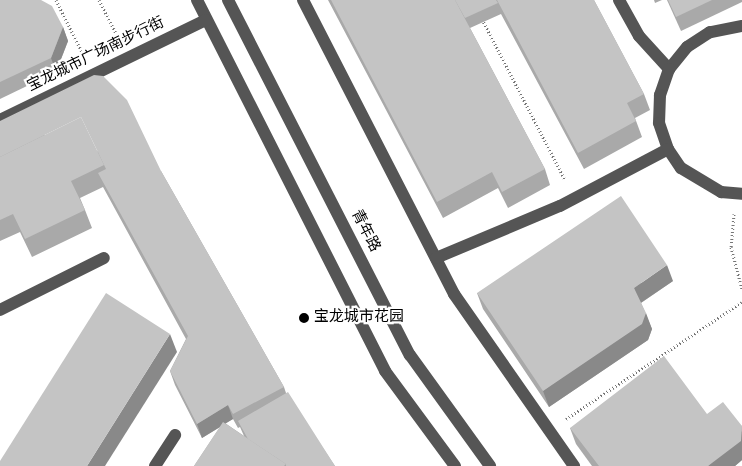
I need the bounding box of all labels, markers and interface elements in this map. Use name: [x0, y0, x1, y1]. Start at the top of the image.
street label: 宝龙城市广场南步行街: [25, 14, 167, 96]
street label: 青年路: [347, 207, 383, 255]
place label: 宝龙城市花园: [314, 309, 404, 327]
marker: 宝龙城市花园: [298, 312, 310, 324]

